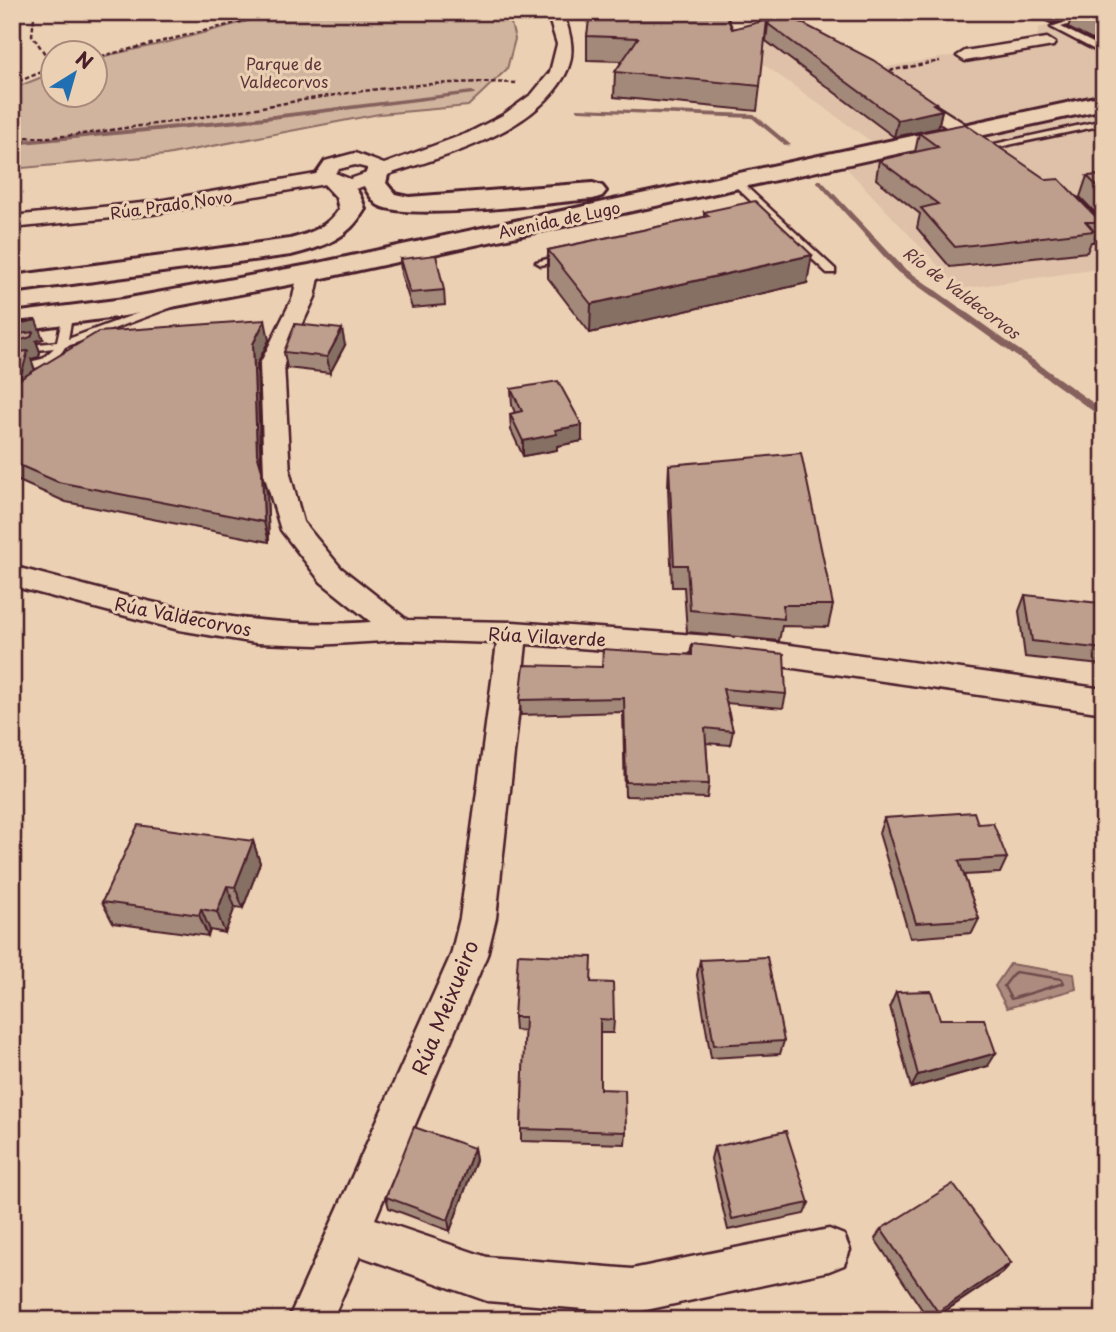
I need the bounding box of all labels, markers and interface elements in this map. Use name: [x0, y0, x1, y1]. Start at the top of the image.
north arrow: [38, 38, 108, 108]
text: N: [70, 44, 99, 75]
park label: Parque de Valdecorvos: [240, 51, 328, 93]
street label: Rúa Prado Novo: [108, 184, 234, 224]
street label: Avenida de Lugo: [496, 194, 622, 244]
water label: Río de Valdecorvos: [899, 240, 1027, 345]
street label: Rúa Valdecorvos: [112, 590, 254, 642]
street label: Rúa Vilaverde: [487, 619, 607, 653]
street label: Rúa Meixueiro: [402, 935, 486, 1079]

